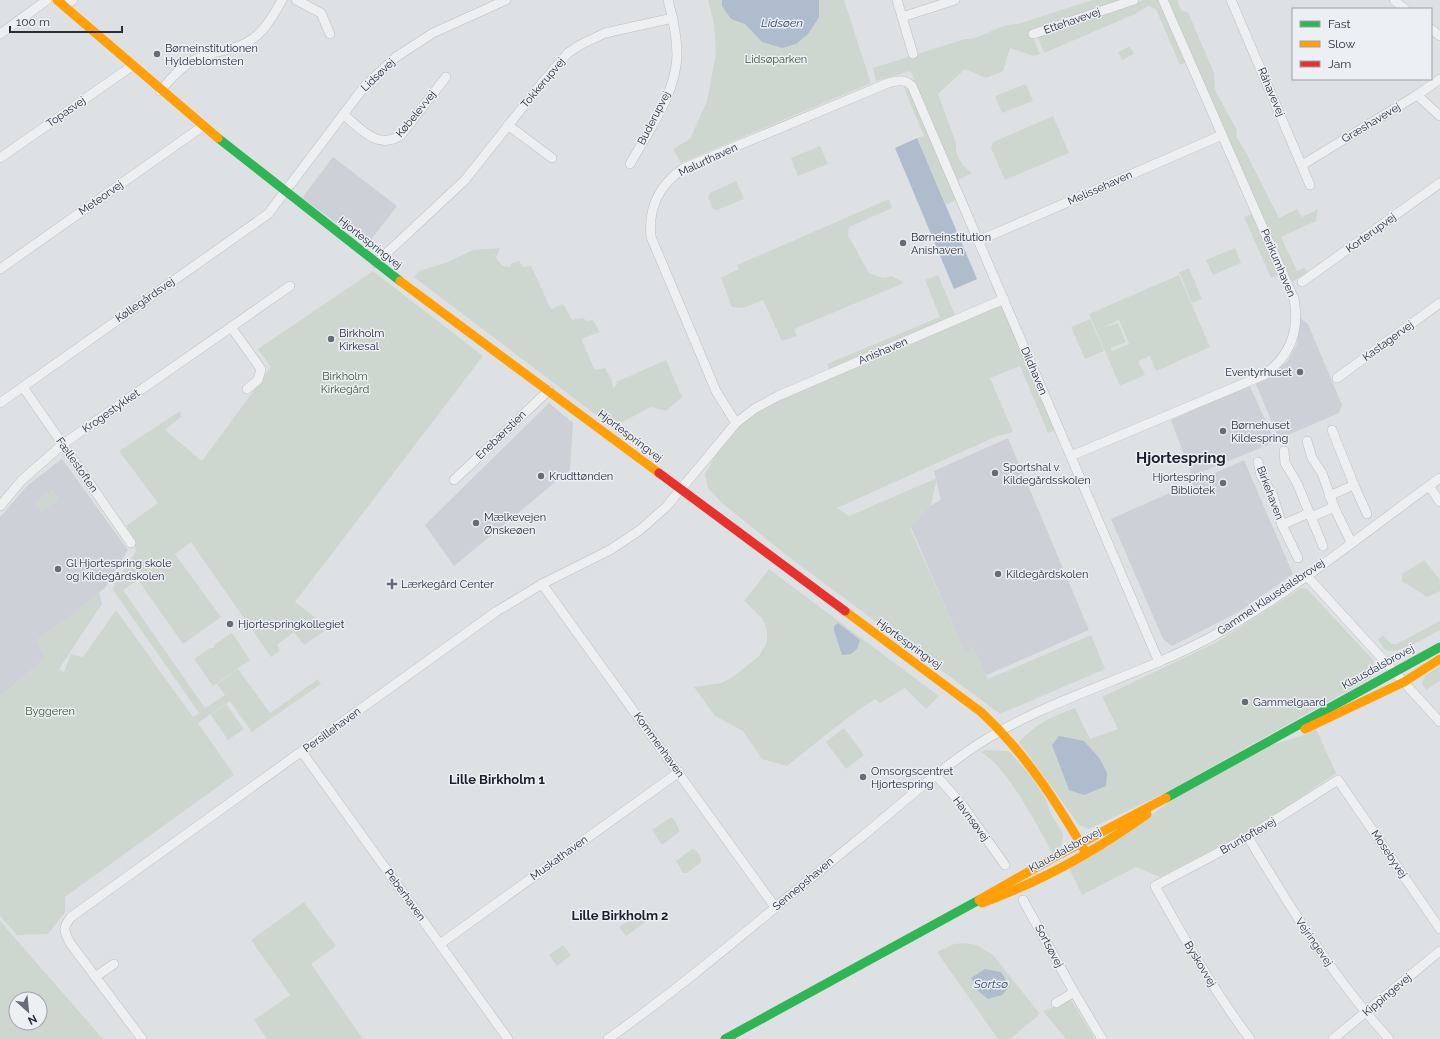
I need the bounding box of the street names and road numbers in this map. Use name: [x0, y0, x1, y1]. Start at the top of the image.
street label: Ettehavevej: [1042, 5, 1102, 37]
street label: Tokkerupvej: [518, 55, 568, 111]
street label: Lidsøvej: [358, 56, 398, 94]
street label: Råhavevej: [1255, 66, 1287, 118]
street label: Købelevvej: [393, 88, 439, 140]
street label: Buderupvej: [635, 89, 673, 147]
street label: Topasvej: [44, 94, 88, 130]
street label: Græshavevej: [1339, 100, 1403, 146]
street label: Malurthaven: [677, 141, 739, 179]
street label: Melissehaven: [1066, 168, 1134, 208]
street label: Meteorvej: [76, 178, 126, 218]
street label: Korterupvej: [1343, 210, 1399, 256]
street label: Hjortespringvej: [336, 214, 404, 272]
street label: Perikumhaven: [1258, 227, 1298, 299]
street label: Køllegårdsvej: [113, 275, 177, 325]
street label: Kastagervej: [1360, 318, 1416, 364]
street label: Anishaven: [856, 335, 910, 367]
street label: Dildhaven: [1018, 345, 1050, 397]
street label: Krogestykket: [80, 386, 142, 436]
street label: Enebærstien: [473, 408, 529, 462]
street label: Hjortespringvej: [595, 408, 665, 464]
street label: Fællestoften: [53, 435, 101, 495]
street label: Birkehaven: [1254, 464, 1286, 522]
street label: Gammel Klausdalsbrovej: [1215, 556, 1327, 638]
street label: Hjortespringvej: [874, 616, 944, 672]
street label: Klausdalsbrovej: [1340, 642, 1416, 692]
street label: Persillehaven: [301, 705, 363, 755]
street label: Kommenhaven: [631, 710, 687, 780]
street label: Havnsøvej: [950, 794, 992, 844]
street label: Bruntoftevej: [1218, 815, 1278, 857]
street label: Klausdalsbrovej: [1027, 825, 1103, 875]
street label: Mosebyvej: [1368, 828, 1410, 880]
street label: Muskathaven: [528, 833, 590, 883]
street label: Sennepshaven: [770, 855, 836, 913]
street label: Peberhaven: [382, 866, 428, 924]
street label: Vejringevej: [1293, 915, 1335, 969]
street label: Sortsøvej: [1032, 922, 1066, 970]
street label: Byskovvej: [1181, 939, 1219, 989]
street label: Kippingevej: [1360, 971, 1414, 1019]

